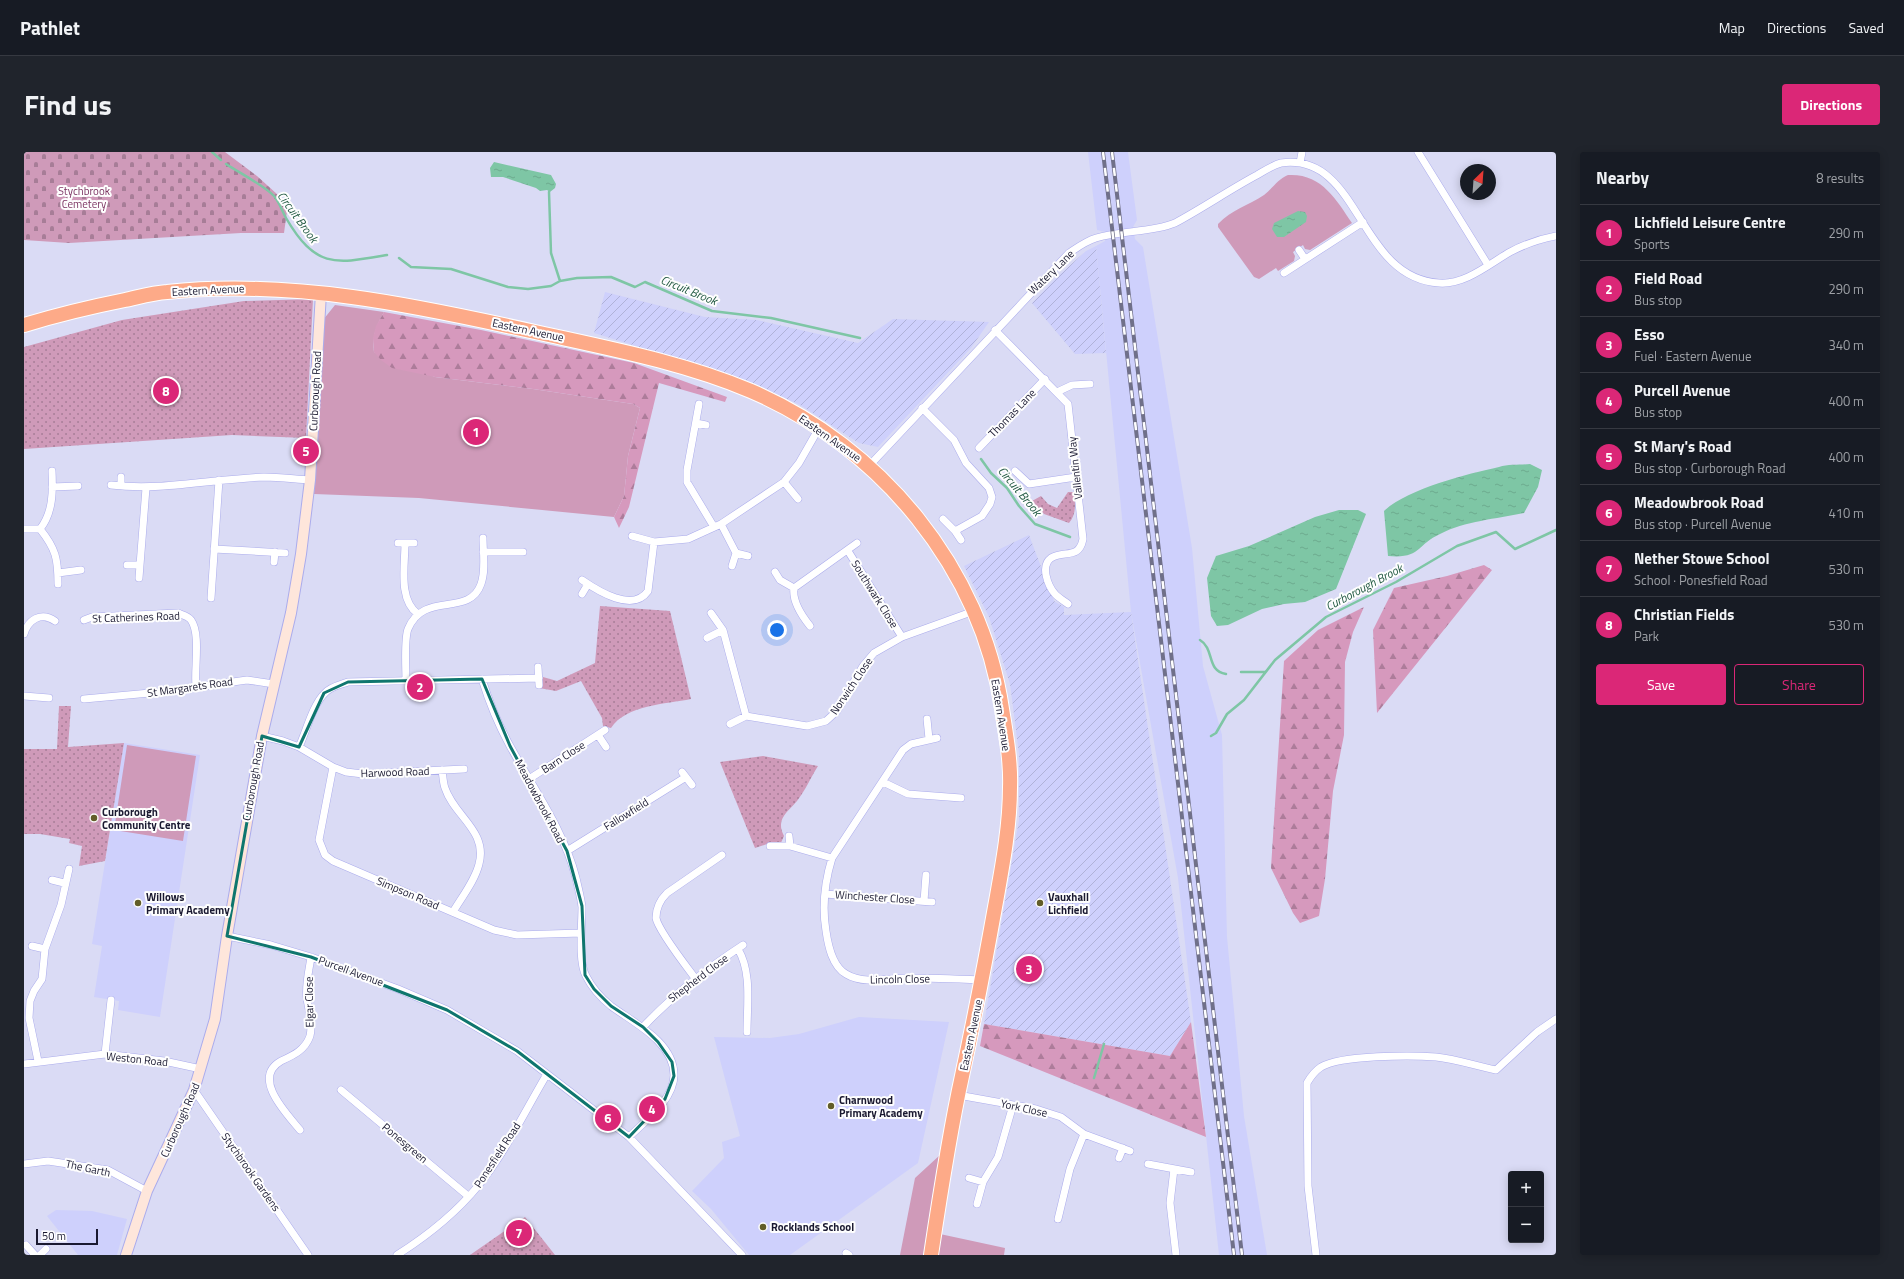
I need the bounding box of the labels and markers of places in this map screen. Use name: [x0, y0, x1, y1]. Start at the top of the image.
pin: 8: [153, 376, 179, 406]
pin: 1: [463, 417, 489, 447]
pin: 5: [293, 436, 319, 466]
pin: 2: [407, 672, 433, 702]
place label: Curborough Community Centre: [102, 804, 191, 833]
marker: Curborough Community Centre: [89, 813, 99, 823]
place label: Willows Primary Academy: [146, 889, 230, 918]
place label: Vauxhall Lichfield: [1048, 889, 1089, 918]
marker: Willows Primary Academy: [133, 898, 143, 908]
marker: Vauxhall Lichfield: [1035, 898, 1045, 908]
pin: 3: [1016, 954, 1042, 984]
place label: Charnwood Primary Academy: [839, 1092, 923, 1121]
pin: 4: [639, 1094, 665, 1124]
marker: Charnwood Primary Academy: [826, 1101, 836, 1111]
pin: 6: [595, 1103, 621, 1133]
pin: 7: [506, 1218, 532, 1248]
place label: Rocklands School: [771, 1219, 854, 1235]
marker: Rocklands School: [758, 1222, 768, 1232]

